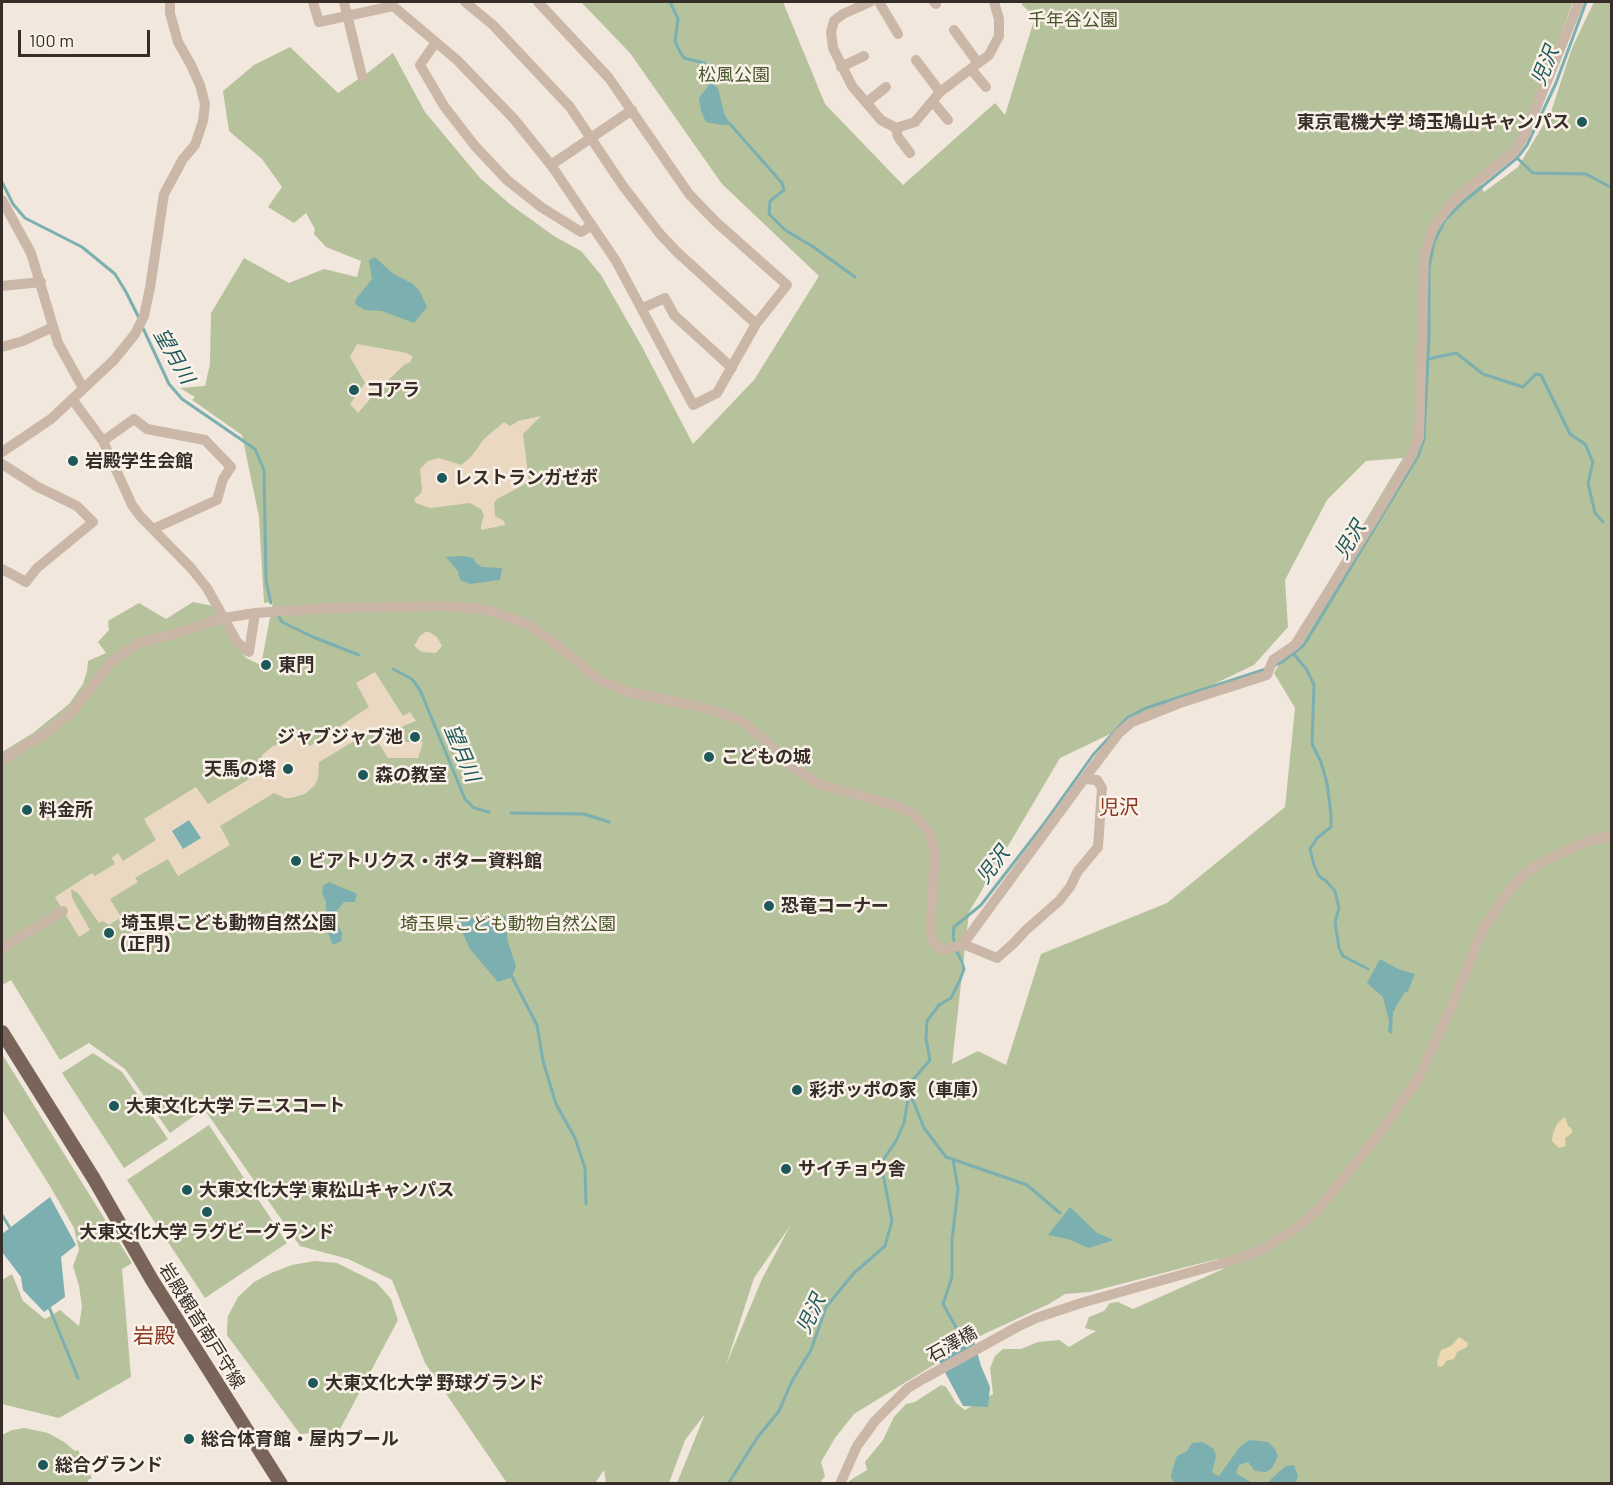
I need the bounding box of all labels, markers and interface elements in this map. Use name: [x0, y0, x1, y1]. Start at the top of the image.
park label: 千年谷公園: [1028, 9, 1118, 31]
scale bar: [21, 18, 153, 56]
text: 100 m: [29, 29, 74, 51]
water label: 児沢: [1526, 43, 1564, 89]
park label: 松風公園: [698, 64, 770, 86]
place label: 東京電機大学 埼玉鳩山キャンパス: [1296, 111, 1570, 133]
marker: 東京電機大学 埼玉鳩山キャンパス: [1575, 115, 1589, 129]
water label: 望月川: [149, 324, 199, 388]
place label: コアラ: [366, 379, 420, 401]
marker: コアラ: [347, 383, 361, 397]
place label: 岩殿学生会館: [85, 450, 193, 472]
marker: 岩殿学生会館: [66, 454, 80, 468]
place label: レストランガゼボ: [454, 467, 598, 489]
marker: レストランガゼボ: [435, 471, 449, 485]
water label: 児沢: [1329, 517, 1371, 563]
place label: 東門: [278, 654, 314, 676]
marker: 東門: [259, 658, 273, 672]
water label: 望月川: [439, 721, 485, 785]
place label: ジャブジャブ池: [277, 726, 403, 748]
marker: ジャブジャブ池: [408, 730, 422, 744]
place label: こどもの城: [721, 746, 811, 768]
marker: こどもの城: [702, 750, 716, 764]
place label: 天馬の塔: [204, 758, 276, 780]
marker: 天馬の塔: [281, 762, 295, 776]
place label: 森の教室: [375, 764, 447, 786]
marker: 森の教室: [356, 768, 370, 782]
district label: 児沢: [1099, 795, 1139, 819]
place label: 料金所: [39, 799, 93, 821]
marker: 料金所: [20, 803, 34, 817]
water label: 児沢: [971, 842, 1015, 888]
place label: ビアトリクス・ポター資料館: [308, 850, 542, 872]
marker: ビアトリクス・ポター資料館: [289, 854, 303, 868]
place label: 恐竜コーナー: [781, 895, 889, 917]
marker: 恐竜コーナー: [762, 899, 776, 913]
place label: 埼玉県こども動物自然公園 (正門): [121, 912, 337, 954]
park label: 埼玉県こども動物自然公園: [400, 913, 616, 935]
marker: 埼玉県こども動物自然公園 (正門): [102, 926, 116, 940]
place label: 彩ポッポの家（車庫）: [809, 1079, 989, 1101]
marker: 彩ポッポの家（車庫）: [790, 1083, 804, 1097]
place label: 大東文化大学 テニスコート: [126, 1095, 346, 1117]
marker: 大東文化大学 テニスコート: [107, 1099, 121, 1113]
place label: サイチョウ舎: [798, 1158, 906, 1180]
marker: サイチョウ舎: [779, 1162, 793, 1176]
place label: 大東文化大学 東松山キャンパス: [199, 1179, 455, 1201]
marker: 大東文化大学 東松山キャンパス: [180, 1183, 194, 1197]
marker: 大東文化大学 ラグビーグランド: [200, 1205, 214, 1219]
place label: 大東文化大学 ラグビーグランド: [79, 1221, 335, 1243]
street label: 岩殿観音南戸守線: [155, 1259, 249, 1393]
water label: 児沢: [792, 1291, 830, 1337]
street label: 石澤橋: [923, 1321, 981, 1367]
district label: 岩殿: [133, 1323, 175, 1349]
place label: 大東文化大学 野球グランド: [325, 1372, 545, 1394]
marker: 大東文化大学 野球グランド: [306, 1376, 320, 1390]
place label: 総合体育館・屋内プール: [201, 1428, 399, 1450]
marker: 総合体育館・屋内プール: [182, 1432, 196, 1446]
place label: 総合グランド: [55, 1454, 163, 1476]
marker: 総合グランド: [36, 1458, 50, 1472]

